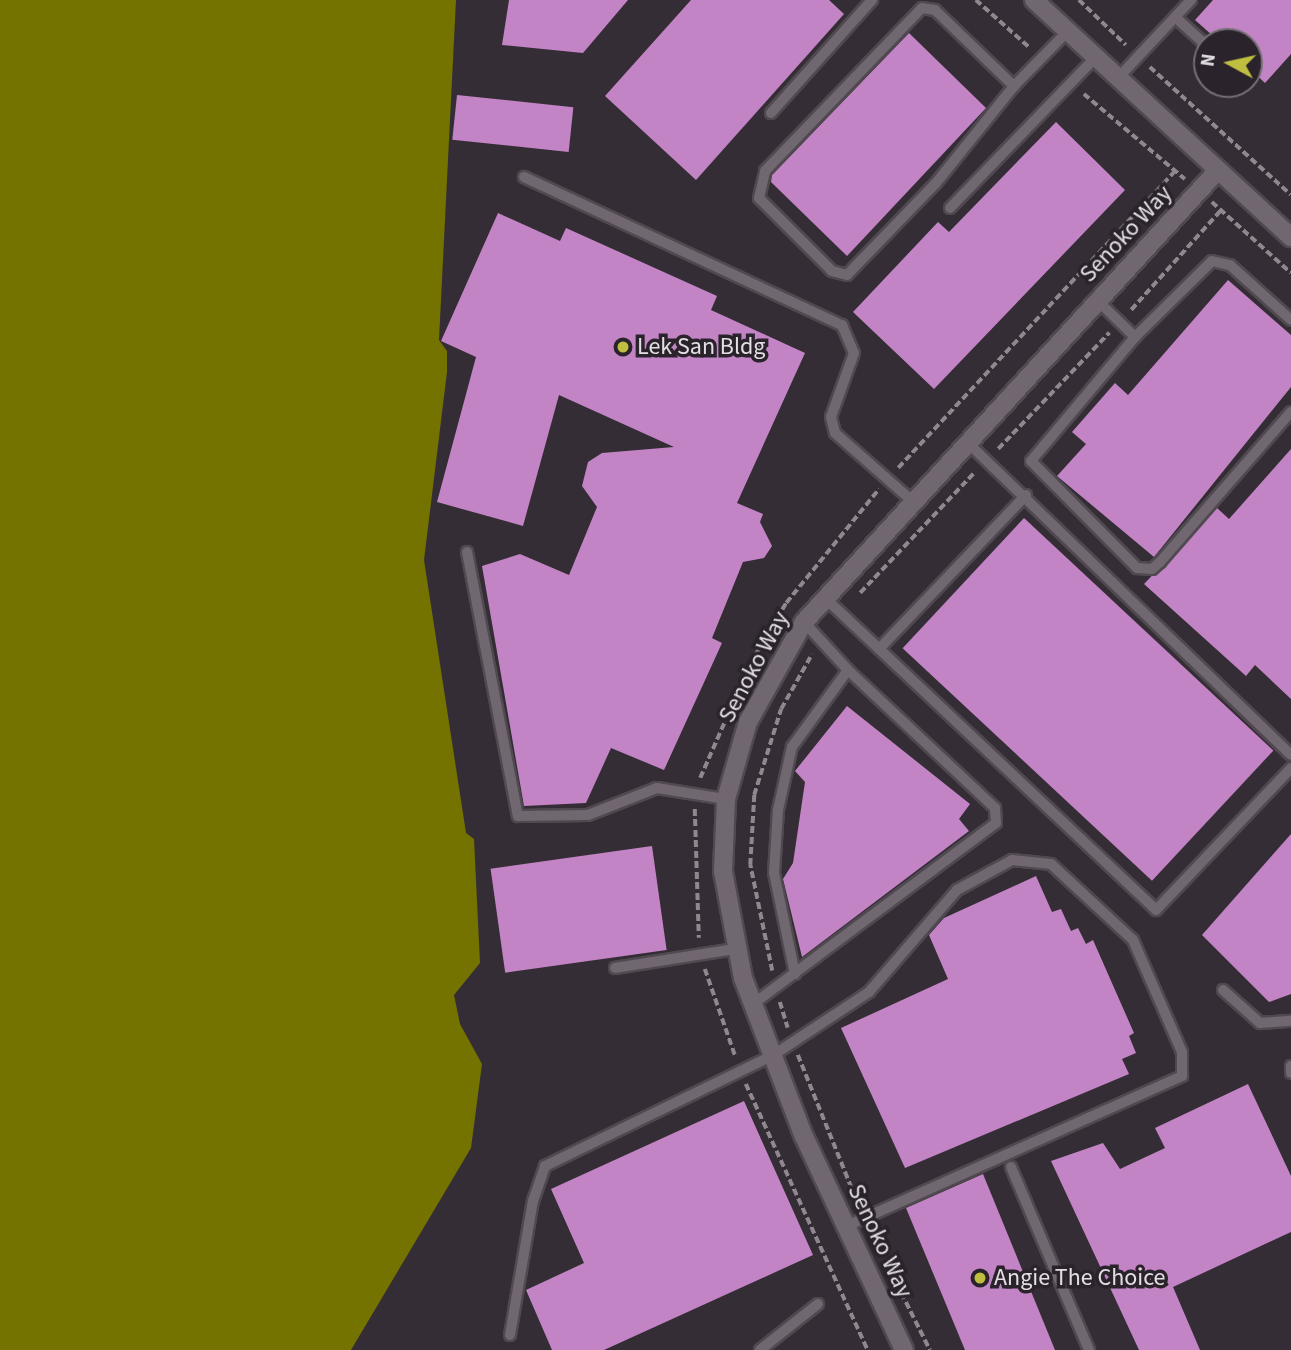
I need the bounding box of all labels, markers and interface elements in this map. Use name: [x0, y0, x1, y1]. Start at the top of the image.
north arrow: [1193, 28, 1263, 98]
text: N: [1194, 52, 1223, 68]
street label: Senoko Way: [1074, 180, 1178, 288]
place label: Lek San Bldg: [637, 333, 765, 361]
marker: Lek San Bldg: [615, 339, 631, 355]
street label: Senoko Way: [713, 606, 795, 728]
street label: Senoko Way: [841, 1180, 919, 1302]
place label: Angie The Choice: [994, 1264, 1166, 1292]
marker: Angie The Choice: [972, 1270, 988, 1286]

